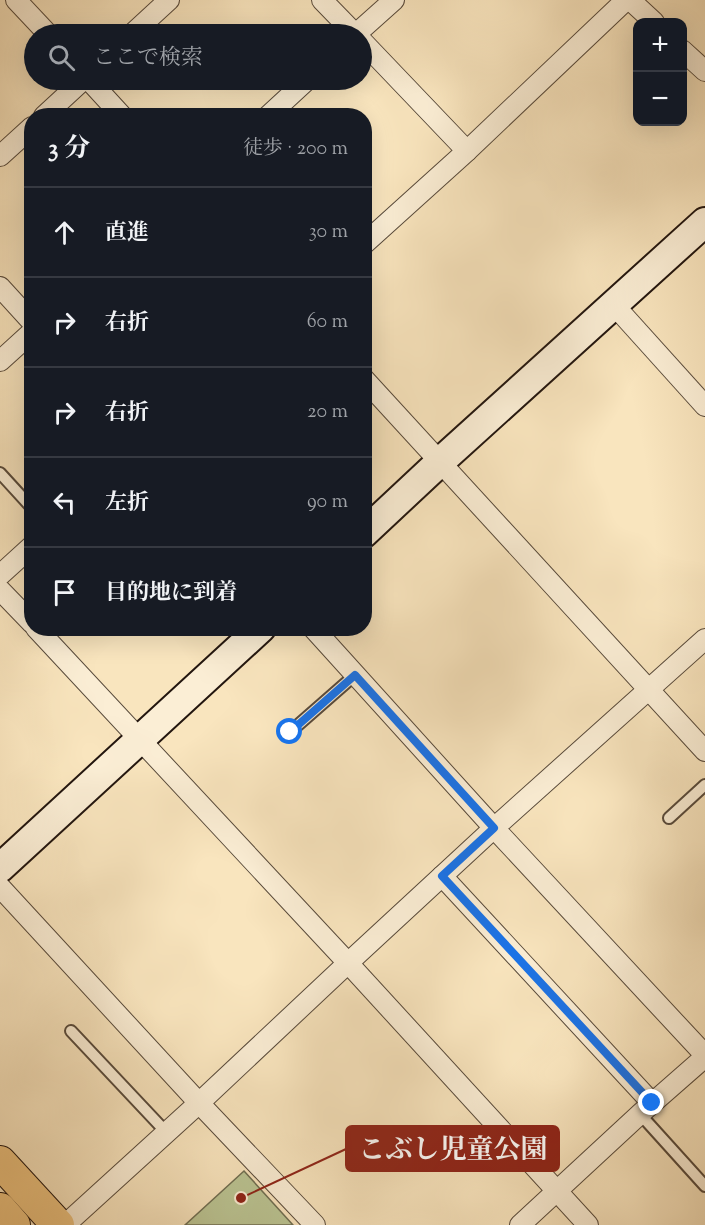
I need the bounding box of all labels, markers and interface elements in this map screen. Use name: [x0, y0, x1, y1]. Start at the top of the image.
map controls: [633, 18, 687, 126]
button: +: [633, 18, 687, 72]
search box: [24, 24, 372, 90]
icon: search: [45, 41, 78, 74]
text: ここで検索: [93, 43, 203, 75]
button: −: [633, 72, 687, 126]
text: 3 分: [48, 131, 90, 168]
text: 徒歩 · 200 m: [243, 135, 348, 164]
icon: ahead: [48, 216, 81, 249]
text: 直進: [105, 218, 149, 250]
text: 30 m: [309, 218, 348, 247]
icon: right: [48, 306, 81, 339]
text: 右折: [105, 308, 149, 340]
text: 60 m: [307, 308, 348, 337]
icon: right: [48, 396, 81, 429]
text: 右折: [105, 398, 149, 430]
text: 20 m: [307, 398, 348, 427]
icon: left: [48, 486, 81, 519]
text: 左折: [105, 488, 149, 520]
text: 90 m: [307, 488, 348, 517]
icon: arrive: [48, 576, 81, 609]
text: 目的地に到着: [105, 578, 237, 610]
route start: [276, 718, 302, 744]
route end: [638, 1089, 664, 1115]
callout: こぶし児童公園: [346, 1126, 559, 1171]
text: こぶし児童公園: [359, 1132, 548, 1171]

